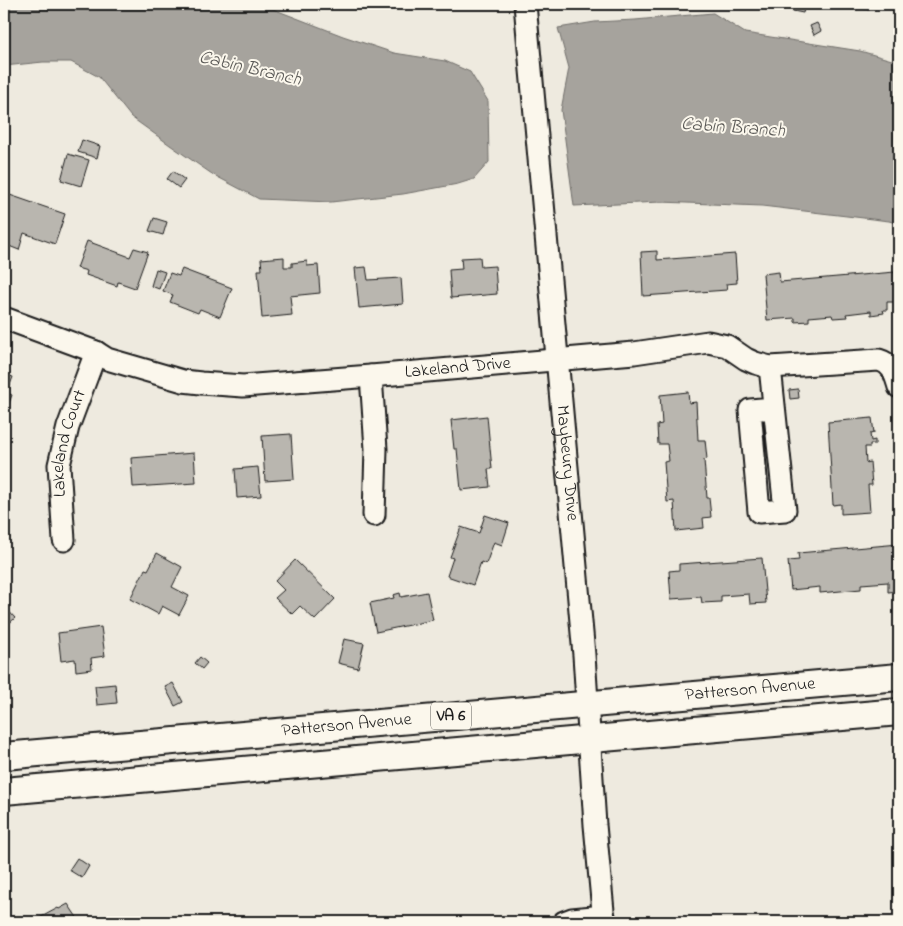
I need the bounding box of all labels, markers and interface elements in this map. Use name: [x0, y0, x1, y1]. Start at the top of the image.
water label: Cabin Branch: [196, 44, 305, 94]
water label: Cabin Branch: [680, 111, 787, 145]
street label: Lakeland Drive: [404, 351, 513, 386]
street label: Lakeland Court: [46, 386, 94, 498]
street label: Maybeury Drive: [548, 404, 585, 523]
street label: Patterson Avenue: [684, 671, 817, 709]
road number: VA 6: [431, 702, 471, 729]
street label: Patterson Avenue: [280, 707, 414, 744]

